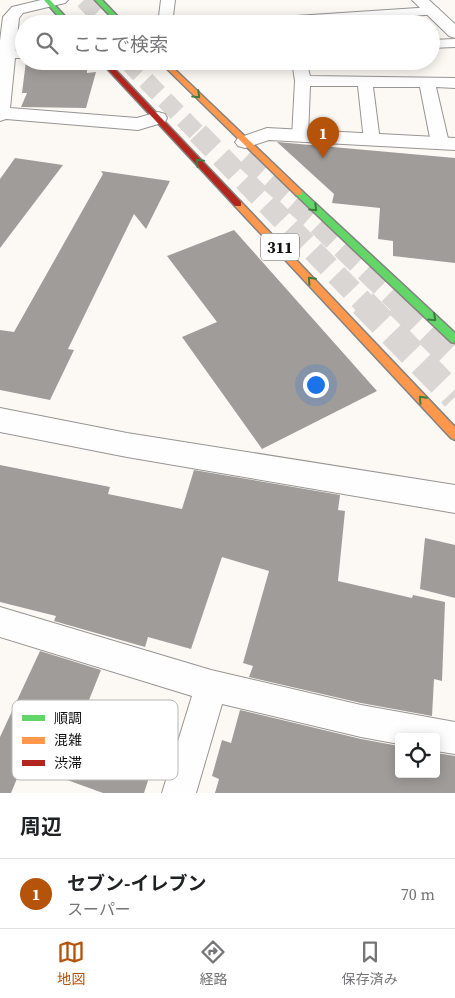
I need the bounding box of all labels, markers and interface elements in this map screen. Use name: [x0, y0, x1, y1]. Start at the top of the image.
search box: [15, 15, 440, 70]
icon: search: [33, 29, 61, 57]
text: ここで検索: [73, 31, 168, 57]
one-way arrow: [191, 89, 200, 98]
pin: 1: [307, 117, 339, 158]
one-way arrow: [196, 159, 205, 168]
one-way arrow: [308, 202, 317, 211]
road number: 311: [261, 233, 299, 260]
one-way arrow: [308, 277, 317, 286]
one-way arrow: [427, 312, 436, 321]
your location: [303, 372, 329, 398]
one-way arrow: [419, 396, 428, 405]
legend: [12, 700, 178, 780]
text: 順調: [54, 708, 82, 728]
text: 混雑: [54, 730, 82, 750]
map controls: [395, 733, 440, 778]
button: locate: [395, 733, 440, 778]
text: 渋滞: [54, 753, 82, 773]
text: 周辺: [20, 812, 62, 841]
text: セブン-イレブン: [67, 870, 206, 896]
text: 1: [32, 883, 40, 905]
text: 70 m: [401, 883, 435, 905]
text: スーパー: [67, 898, 131, 920]
tab: 地図: [57, 938, 85, 989]
tab: 経路: [199, 938, 227, 989]
tab: 保存済み: [342, 938, 398, 989]

